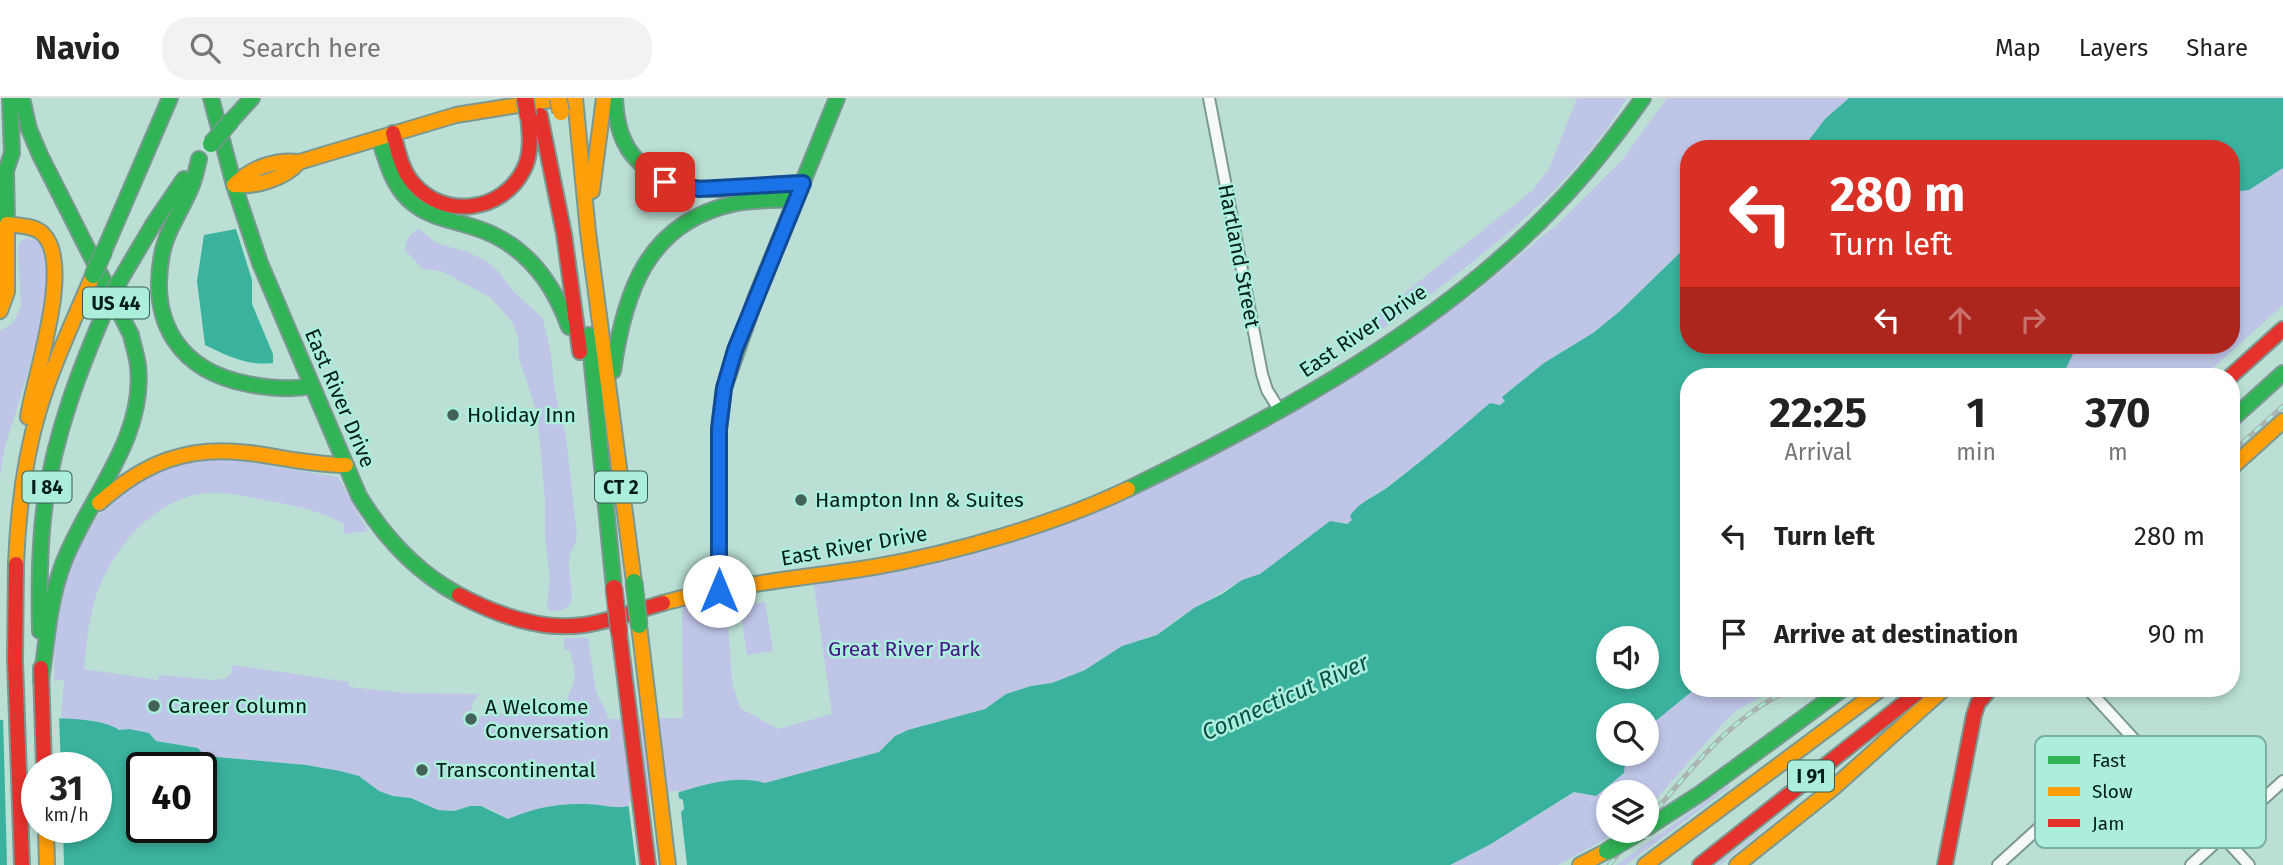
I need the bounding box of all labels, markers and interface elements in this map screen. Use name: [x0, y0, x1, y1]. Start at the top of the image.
search box: [162, 17, 652, 80]
text: Navio: [35, 28, 120, 68]
icon: search: [186, 29, 224, 67]
text: Search here: [242, 33, 381, 64]
text: Map: [1995, 34, 2041, 62]
text: Layers: [2079, 34, 2148, 62]
text: Share: [2186, 34, 2248, 62]
pin: [635, 152, 695, 212]
icon: arrive: [646, 163, 684, 201]
text: 280 m: [1830, 165, 1966, 224]
icon: left: [1715, 168, 1806, 259]
street label: Hartland Street: [1212, 182, 1266, 331]
text: Turn left: [1830, 225, 1952, 263]
street label: East River Drive: [1294, 279, 1432, 383]
road number: US 44: [83, 288, 149, 318]
icon: left: [1868, 301, 1906, 339]
icon: ahead: [1941, 301, 1979, 339]
icon: right: [2014, 301, 2052, 339]
street label: East River Drive: [299, 325, 381, 471]
text: 22:25: [1769, 388, 1867, 438]
text: 1: [1966, 388, 1986, 438]
text: 370: [2085, 388, 2151, 438]
place label: Holiday Inn: [467, 402, 576, 428]
marker: Holiday Inn: [445, 407, 461, 423]
text: Arrival: [1784, 438, 1852, 466]
text: min: [1956, 438, 1996, 466]
text: m: [2108, 438, 2128, 466]
road number: I 84: [22, 472, 72, 502]
road number: CT 2: [595, 472, 647, 502]
place label: Hampton Inn & Suites: [815, 487, 1024, 513]
marker: Hampton Inn & Suites: [793, 492, 809, 508]
icon: left: [1715, 517, 1753, 555]
street label: East River Drive: [779, 520, 929, 572]
text: Turn left: [1774, 521, 1875, 552]
text: 280 m: [2134, 521, 2205, 552]
position arrow: [682, 554, 756, 628]
icon: arrive: [1715, 615, 1753, 653]
text: Arrive at destination: [1774, 619, 2018, 650]
text: 90 m: [2148, 619, 2205, 650]
map controls: [1596, 626, 1659, 843]
button: sound: [1596, 626, 1659, 689]
park label: Great River Park: [828, 636, 980, 662]
water label: Connecticut River: [1197, 647, 1374, 746]
place label: Career Column: [168, 693, 307, 719]
place label: A Welcome Conversation: [485, 694, 609, 744]
marker: Career Column: [146, 698, 162, 714]
button: search: [1596, 703, 1659, 766]
marker: A Welcome Conversation: [463, 711, 479, 727]
legend: [2035, 736, 2266, 848]
text: Fast: [2092, 749, 2126, 772]
speed limit sign: 40: [126, 752, 217, 843]
place label: Transcontinental: [436, 757, 596, 783]
road number: I 91: [1788, 761, 1834, 792]
marker: Transcontinental: [414, 762, 430, 778]
text: 31: [50, 767, 83, 809]
button: layers: [1596, 780, 1659, 843]
text: Slow: [2092, 780, 2133, 803]
text: km/h: [44, 804, 89, 826]
text: Jam: [2092, 812, 2124, 835]

